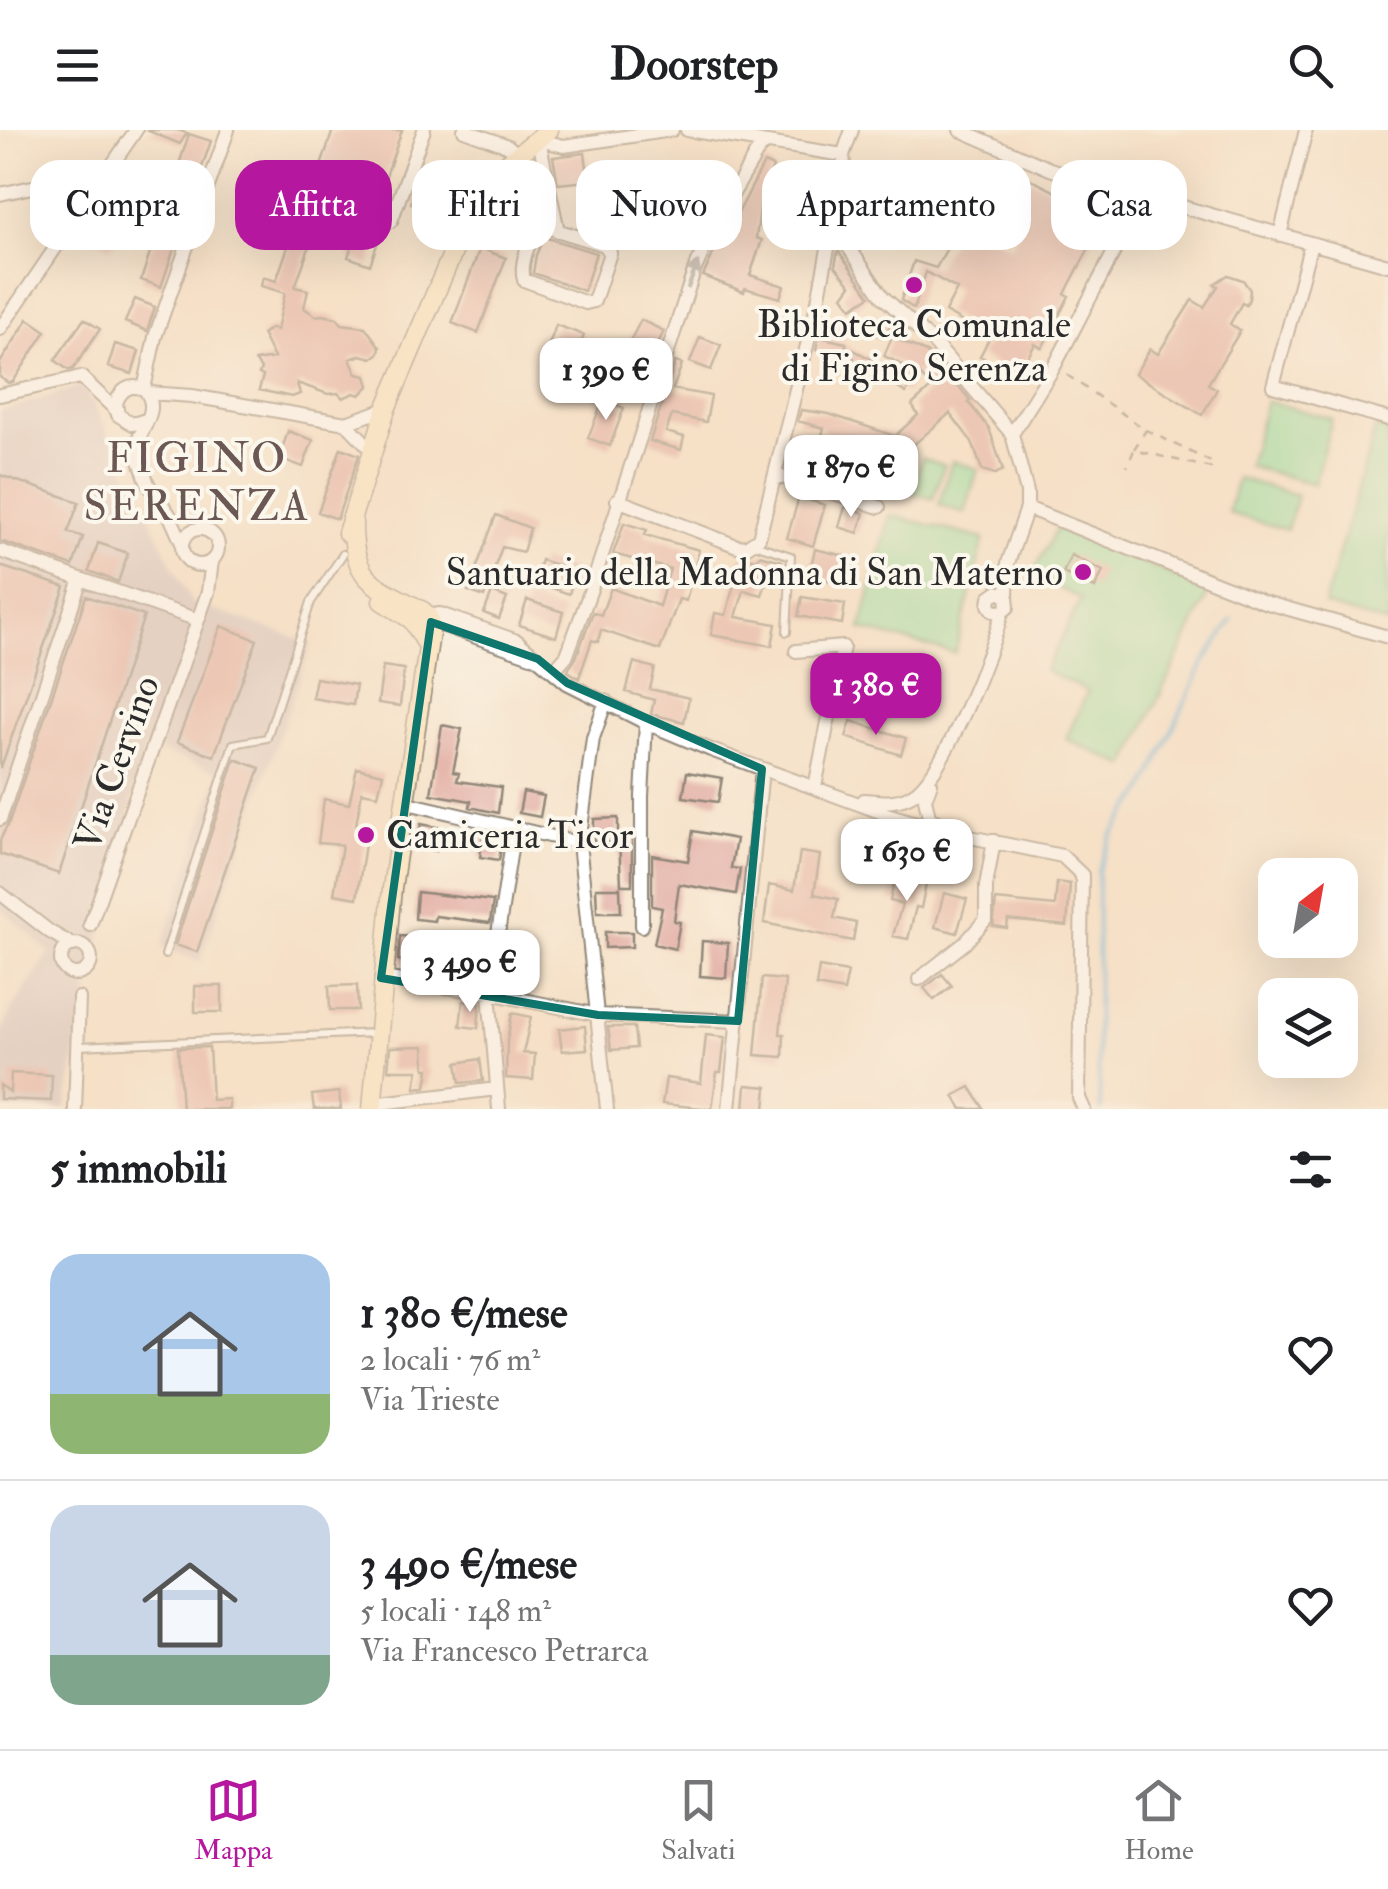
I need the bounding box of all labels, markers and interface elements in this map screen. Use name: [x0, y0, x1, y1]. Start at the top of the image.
text: Doorstep: [610, 37, 778, 93]
icon: menu: [50, 38, 105, 93]
icon: search: [1283, 38, 1338, 93]
chip: Compra: [30, 160, 215, 250]
chip: Affitta: [235, 160, 392, 250]
chip: Filtri: [412, 160, 556, 250]
chip: Nuovo: [576, 160, 742, 250]
chip: Appartamento: [762, 160, 1031, 250]
chip: Casa: [1051, 160, 1187, 250]
one-way arrow: [686, 260, 702, 290]
marker: Biblioteca Comunale di Figino Serenza: [903, 274, 925, 296]
place label: Biblioteca Comunale di Figino Serenza: [757, 301, 1071, 393]
pin: 1 390 €: [514, 338, 698, 423]
text: 1 390 €: [562, 350, 650, 390]
district label: FIGINO SERENZA: [83, 433, 311, 533]
pin: 1 870 €: [759, 435, 943, 520]
text: 1 870 €: [806, 447, 896, 487]
place label: Santuario della Madonna di San Materno: [446, 549, 1063, 597]
marker: Santuario della Madonna di San Materno: [1072, 561, 1094, 583]
pin: 1 380 €: [784, 653, 968, 738]
text: 1 380 €: [832, 665, 920, 705]
street label: Via Cervino: [63, 669, 171, 858]
place label: Camiceria Ticor: [386, 812, 633, 860]
pin: 1 630 €: [815, 819, 999, 904]
marker: Camiceria Ticor: [355, 824, 377, 846]
text: 1 630 €: [863, 831, 951, 871]
north arrow: [1258, 858, 1358, 958]
map controls: [1258, 858, 1358, 1078]
pin: 3 490 €: [378, 930, 562, 1015]
text: 3 490 €: [423, 942, 517, 982]
button: layers: [1258, 978, 1358, 1078]
icon: filters: [1283, 1142, 1338, 1197]
text: 5 immobili: [50, 1143, 227, 1195]
text: 1 380 €/mese: [360, 1288, 567, 1340]
icon: home: [130, 1294, 250, 1414]
icon: heart: [1283, 1327, 1338, 1382]
text: 2 locali · 76 m²: [360, 1340, 540, 1380]
text: Via Trieste: [360, 1380, 500, 1420]
text: 3 490 €/mese: [360, 1539, 577, 1591]
icon: home: [130, 1545, 250, 1665]
icon: heart: [1283, 1578, 1338, 1633]
text: 5 locali · 148 m²: [360, 1591, 551, 1631]
text: Via Francesco Petrarca: [360, 1631, 648, 1671]
tab: Mappa: [194, 1773, 273, 1868]
tab: Salvati: [661, 1773, 736, 1868]
tab: Home: [1124, 1773, 1194, 1868]

